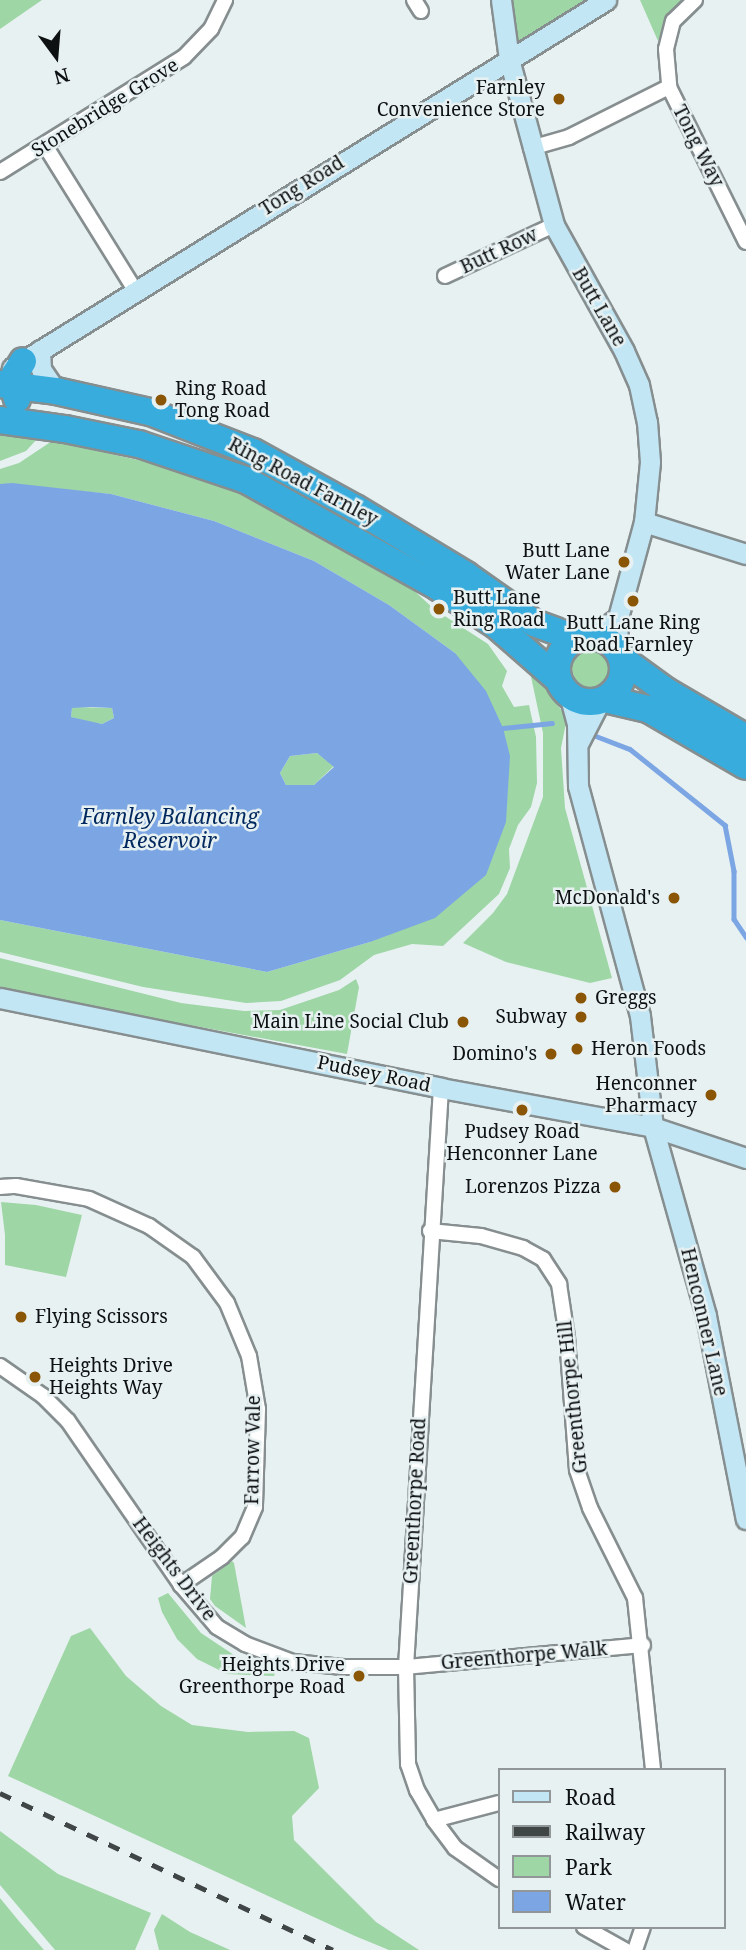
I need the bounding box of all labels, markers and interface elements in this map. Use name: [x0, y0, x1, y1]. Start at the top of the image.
north arrow: [21, 21, 91, 91]
street label: Stonebridge Grove: [27, 54, 183, 162]
text: N: [51, 62, 73, 91]
place label: Farnley Convenience Store: [377, 77, 545, 121]
marker: Farnley Convenience Store: [551, 91, 567, 107]
street label: Tong Way: [668, 101, 728, 191]
street label: Tong Road: [256, 151, 348, 221]
street label: Butt Row: [457, 223, 541, 279]
street label: Butt Lane: [567, 263, 631, 351]
place label: Ring Road Tong Road: [175, 378, 270, 422]
marker: Ring Road Tong Road: [153, 392, 169, 408]
street label: Ring Road Farnley: [224, 433, 382, 531]
place label: Butt Lane Water Lane: [505, 540, 610, 584]
marker: Butt Lane Water Lane: [616, 554, 632, 570]
place label: Butt Lane Ring Road: [453, 587, 545, 631]
marker: Butt Lane Ring Road Farnley: [625, 593, 641, 609]
marker: Butt Lane Ring Road: [431, 601, 447, 617]
place label: Butt Lane Ring Road Farnley: [566, 612, 700, 656]
water label: Farnley Balancing Reservoir: [81, 803, 259, 853]
place label: McDonald's: [555, 887, 660, 909]
marker: McDonald's: [666, 890, 682, 906]
place label: Greggs: [595, 987, 657, 1009]
marker: Greggs: [573, 990, 589, 1006]
place label: Subway: [496, 1006, 567, 1028]
marker: Subway: [573, 1009, 589, 1025]
place label: Main Line Social Club: [252, 1011, 449, 1033]
marker: Main Line Social Club: [455, 1014, 471, 1030]
place label: Heron Foods: [591, 1038, 706, 1060]
marker: Heron Foods: [569, 1041, 585, 1057]
place label: Domino's: [452, 1043, 537, 1065]
marker: Domino's: [543, 1046, 559, 1062]
street label: Pudsey Road: [315, 1051, 433, 1097]
place label: Henconner Pharmacy: [596, 1073, 697, 1117]
marker: Henconner Pharmacy: [703, 1087, 719, 1103]
marker: Pudsey Road Henconner Lane: [514, 1102, 530, 1118]
place label: Pudsey Road Henconner Lane: [446, 1121, 598, 1165]
place label: Lorenzos Pizza: [465, 1176, 601, 1198]
marker: Lorenzos Pizza: [607, 1179, 623, 1195]
street label: Henconner Lane: [676, 1246, 732, 1398]
place label: Flying Scissors: [35, 1306, 168, 1328]
marker: Flying Scissors: [13, 1309, 29, 1325]
street label: Greenthorpe Hill: [554, 1319, 592, 1475]
place label: Heights Drive Heights Way: [49, 1355, 173, 1399]
marker: Heights Drive Heights Way: [27, 1369, 43, 1385]
street label: Farrow Vale: [241, 1395, 265, 1505]
street label: Greenthorpe Road: [399, 1417, 431, 1585]
street label: Heights Drive: [128, 1513, 220, 1625]
street label: Greenthorpe Walk: [440, 1637, 608, 1675]
place label: Heights Drive Greenthorpe Road: [179, 1654, 345, 1698]
marker: Heights Drive Greenthorpe Road: [351, 1668, 367, 1684]
legend: [498, 1768, 725, 1929]
text: Road: [565, 1783, 616, 1811]
text: Railway: [565, 1818, 645, 1846]
text: Park: [565, 1853, 612, 1881]
text: Water: [565, 1888, 626, 1916]

